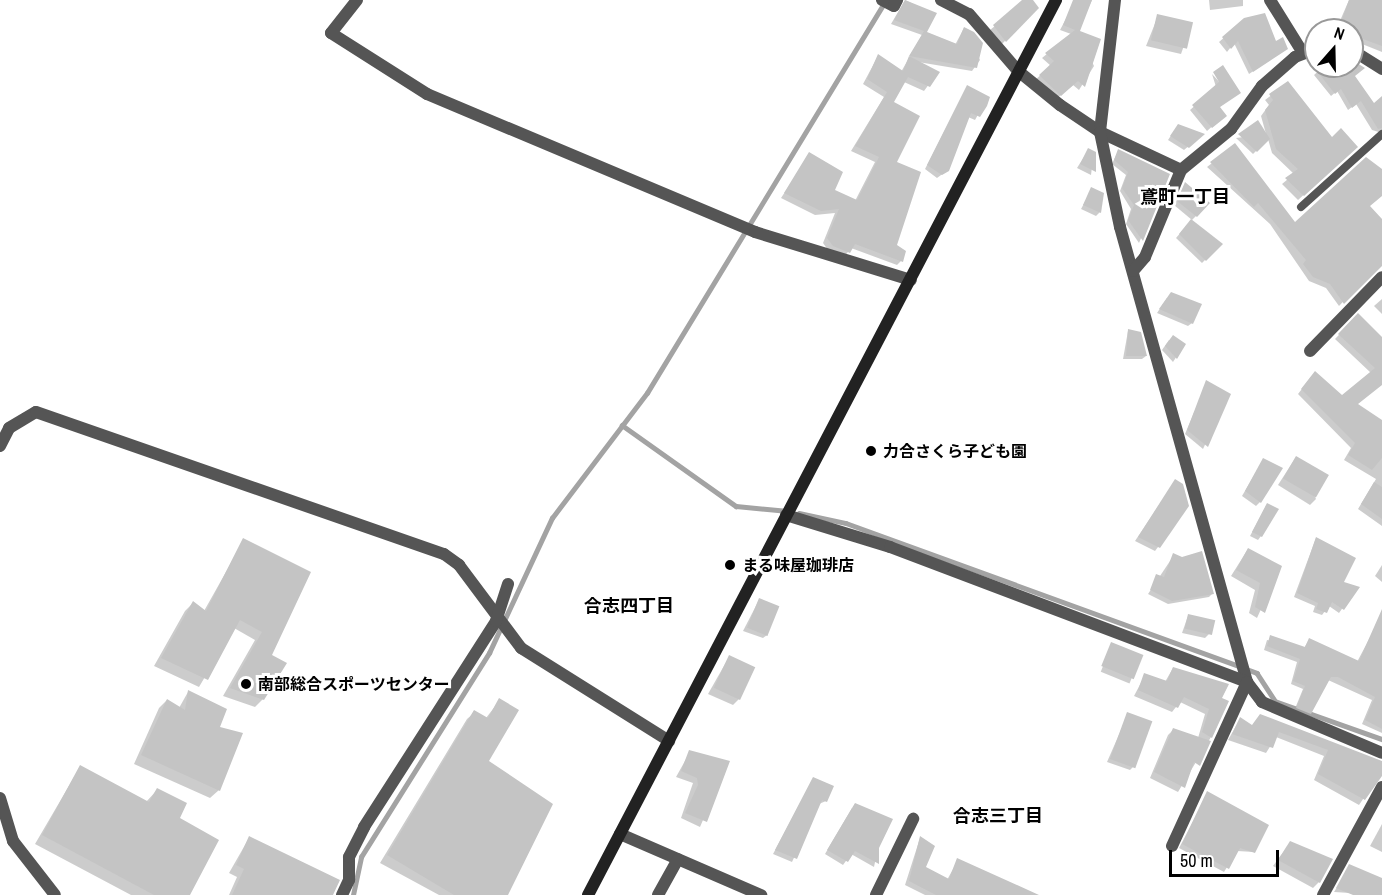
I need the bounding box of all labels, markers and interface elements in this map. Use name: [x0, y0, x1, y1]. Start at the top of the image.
north arrow: [1304, 18, 1364, 78]
text: N: [1331, 21, 1348, 45]
district label: 鳶町一丁目: [1140, 186, 1230, 208]
place label: 力合さくら子ども園: [883, 441, 1027, 461]
marker: 力合さくら子ども園: [864, 444, 878, 458]
place label: まる味屋珈琲店: [742, 555, 854, 575]
marker: まる味屋珈琲店: [723, 558, 737, 572]
district label: 合志四丁目: [584, 595, 674, 617]
place label: 南部総合スポーツセンター: [258, 674, 450, 694]
marker: 南部総合スポーツセンター: [239, 677, 253, 691]
district label: 合志三丁目: [953, 805, 1043, 827]
scale bar: [1172, 838, 1282, 876]
text: 50 m: [1180, 848, 1213, 873]

